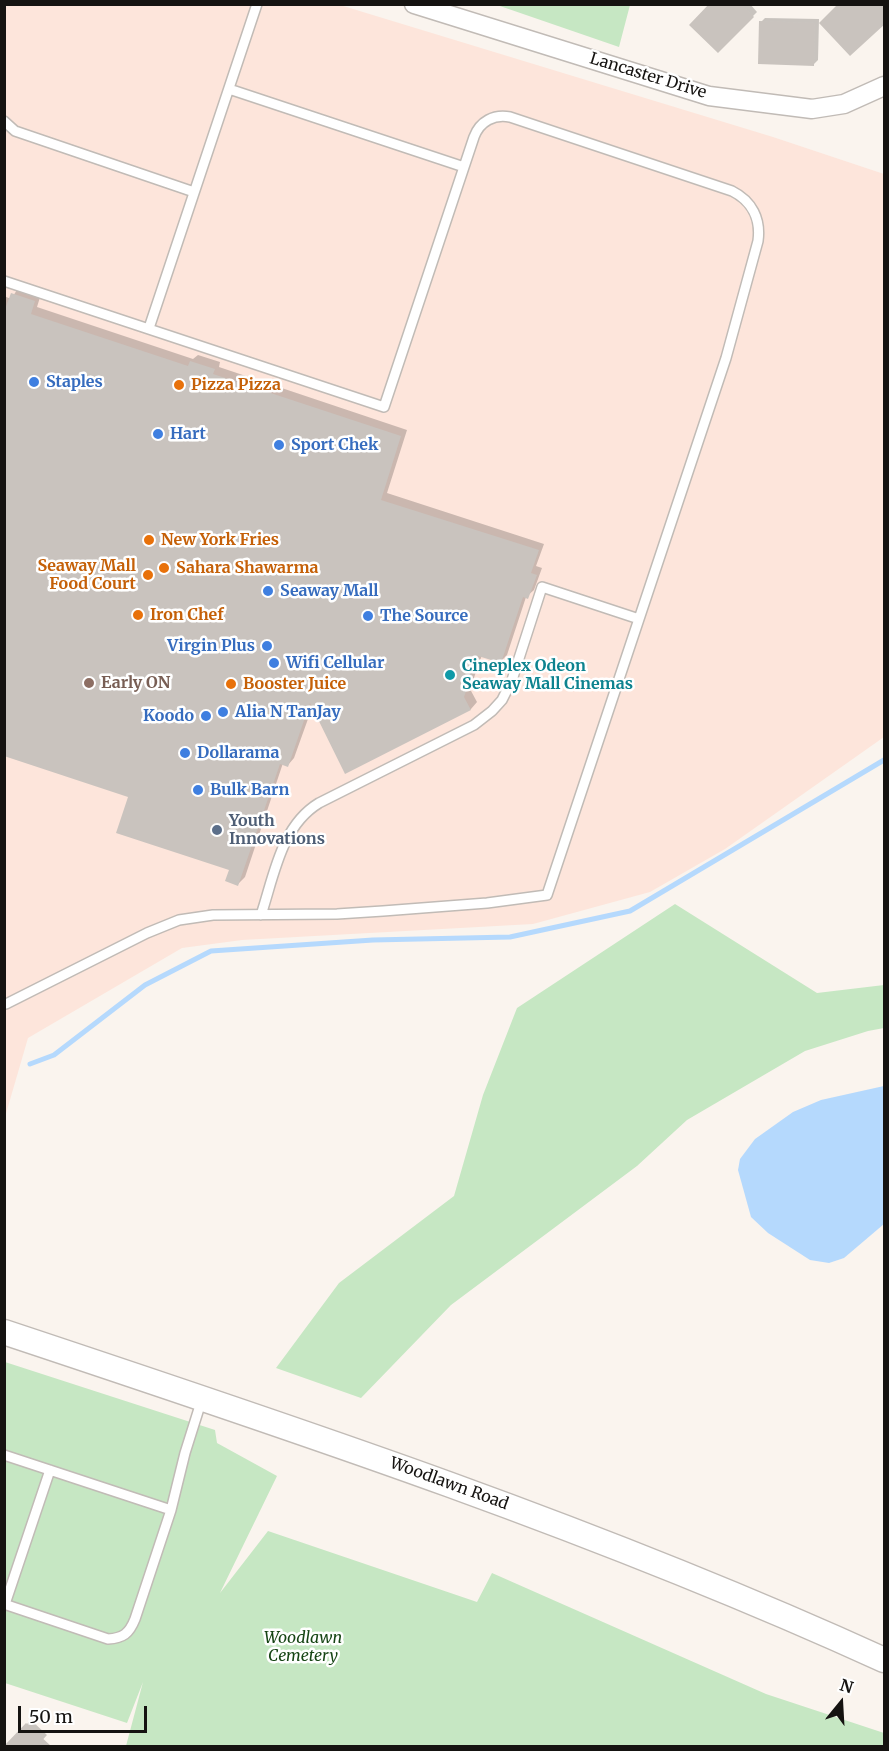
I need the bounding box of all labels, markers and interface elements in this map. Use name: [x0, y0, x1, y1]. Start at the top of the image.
street label: Lancaster Drive: [587, 49, 709, 103]
place label: Staples: [46, 372, 103, 392]
marker: Staples: [27, 375, 41, 389]
place label: Pizza Pizza: [191, 375, 281, 395]
marker: Pizza Pizza: [172, 378, 186, 392]
place label: Hart: [170, 424, 206, 444]
marker: Hart: [151, 427, 165, 441]
place label: Sport Chek: [291, 435, 378, 455]
marker: Sport Chek: [272, 438, 286, 452]
place label: New York Fries: [161, 530, 279, 550]
marker: New York Fries: [142, 533, 156, 547]
place label: Seaway Mall Food Court: [37, 556, 136, 594]
place label: Sahara Shawarma: [176, 558, 319, 578]
marker: Sahara Shawarma: [157, 561, 171, 575]
marker: Seaway Mall Food Court: [141, 568, 155, 582]
place label: Seaway Mall: [280, 581, 379, 601]
marker: Seaway Mall: [261, 584, 275, 598]
place label: Iron Chef: [150, 605, 224, 625]
place label: The Source: [380, 606, 468, 626]
marker: Iron Chef: [131, 608, 145, 622]
marker: The Source: [361, 609, 375, 623]
place label: Virgin Plus: [167, 636, 255, 656]
marker: Virgin Plus: [260, 639, 274, 653]
place label: Wifi Cellular: [286, 653, 384, 673]
marker: Wifi Cellular: [267, 656, 281, 670]
place label: Cineplex Odeon Seaway Mall Cinemas: [462, 656, 633, 694]
marker: Cineplex Odeon Seaway Mall Cinemas: [443, 668, 457, 682]
place label: Early ON: [101, 673, 170, 693]
place label: Booster Juice: [243, 674, 346, 694]
marker: Early ON: [82, 676, 96, 690]
marker: Booster Juice: [224, 677, 238, 691]
place label: Alia N TanJay: [235, 702, 341, 722]
marker: Alia N TanJay: [216, 705, 230, 719]
place label: Koodo: [143, 706, 194, 726]
marker: Koodo: [199, 709, 213, 723]
place label: Dollarama: [197, 743, 279, 763]
marker: Dollarama: [178, 746, 192, 760]
place label: Bulk Barn: [210, 780, 289, 800]
marker: Bulk Barn: [191, 783, 205, 797]
place label: Youth Innovations: [229, 811, 325, 849]
marker: Youth Innovations: [210, 823, 224, 837]
street label: Woodlawn Road: [387, 1454, 511, 1514]
park label: Woodlawn Cemetery: [264, 1628, 342, 1666]
north arrow: [811, 1673, 871, 1733]
text: N: [837, 1674, 856, 1697]
scale bar: [21, 1694, 150, 1732]
text: 50 m: [29, 1705, 73, 1728]

